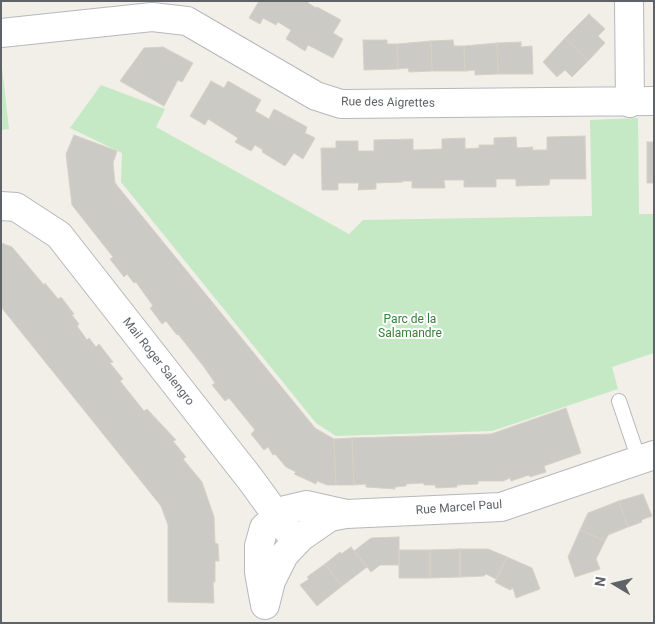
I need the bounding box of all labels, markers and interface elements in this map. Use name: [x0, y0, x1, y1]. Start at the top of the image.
street label: Rue des Aigrettes: [341, 95, 435, 111]
park label: Parc de la Salamandre: [378, 313, 442, 341]
street label: Mail Roger Salengro: [119, 315, 197, 409]
street label: Rue Marcel Paul: [415, 498, 503, 518]
north arrow: [590, 559, 640, 609]
text: N: [592, 576, 609, 588]

